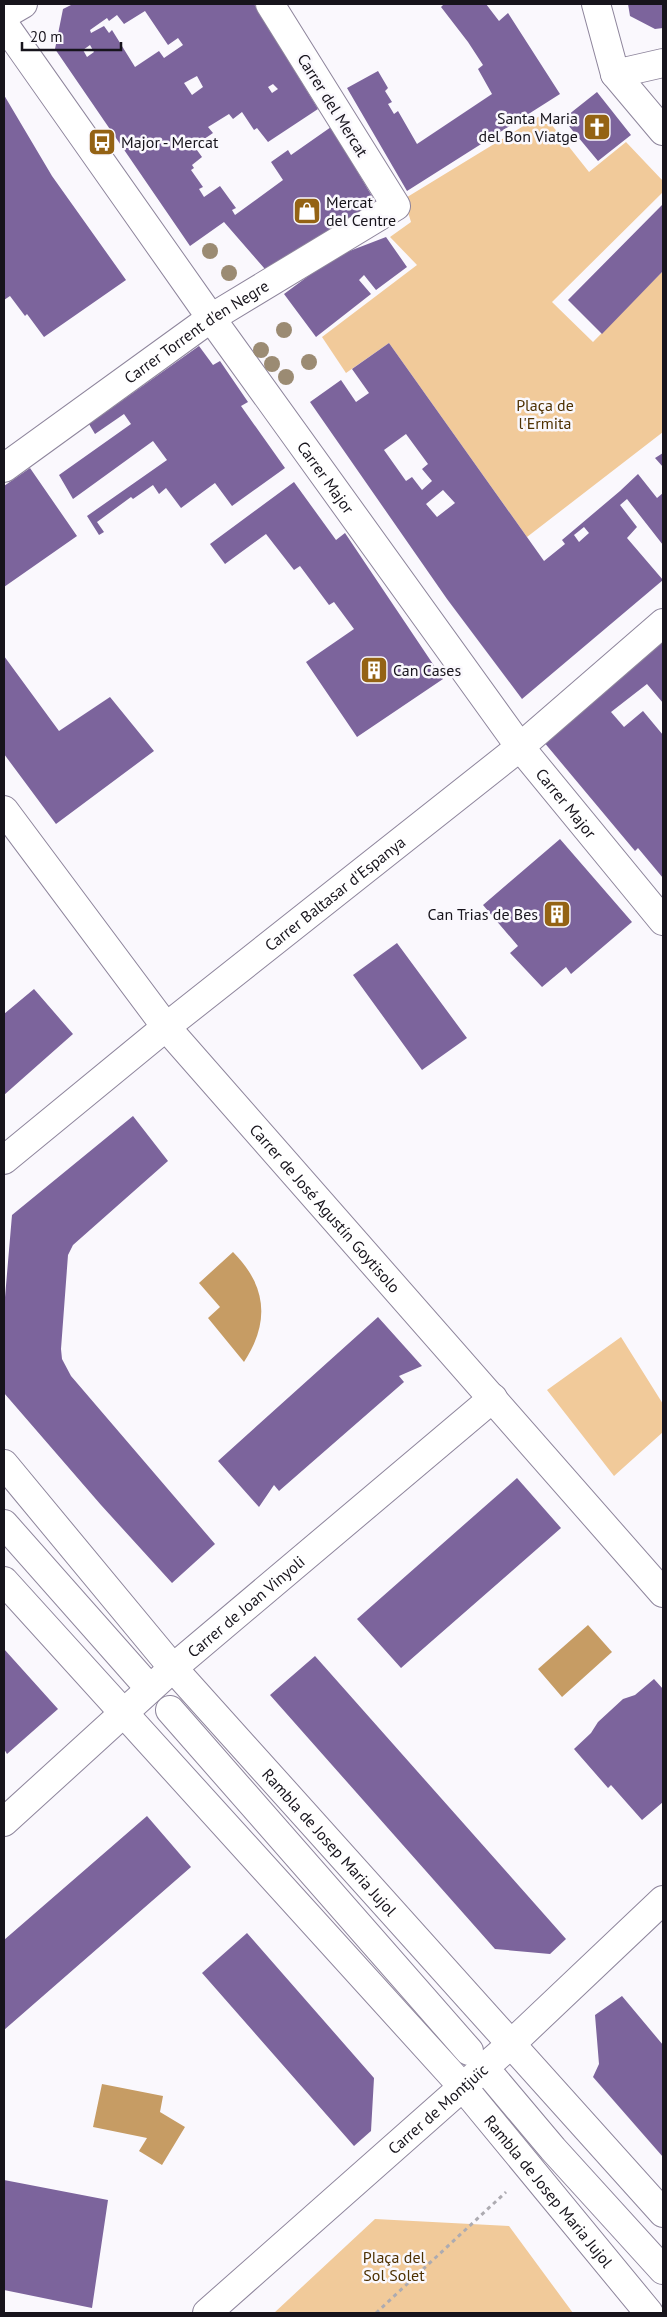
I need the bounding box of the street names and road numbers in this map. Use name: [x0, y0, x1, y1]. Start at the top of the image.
street label: Carrer del Mercat: [293, 50, 373, 161]
street label: Carrer Torrent d'en Negre: [120, 275, 272, 388]
street label: Carrer Major: [293, 437, 359, 518]
street label: Carrer Major: [532, 764, 601, 843]
street label: Carrer Baltasar d'Espanya: [261, 832, 409, 955]
street label: Carrer de José Agustín Goytisolo: [246, 1120, 405, 1297]
street label: Carrer de Joan Vinyoli: [183, 1551, 309, 1662]
street label: Rambla de Josep Maria Jujol: [258, 1764, 401, 1920]
street label: Carrer de Montjuïc: [384, 2060, 492, 2158]
street label: Rambla de Josep Maria Jujol: [480, 2111, 617, 2272]

